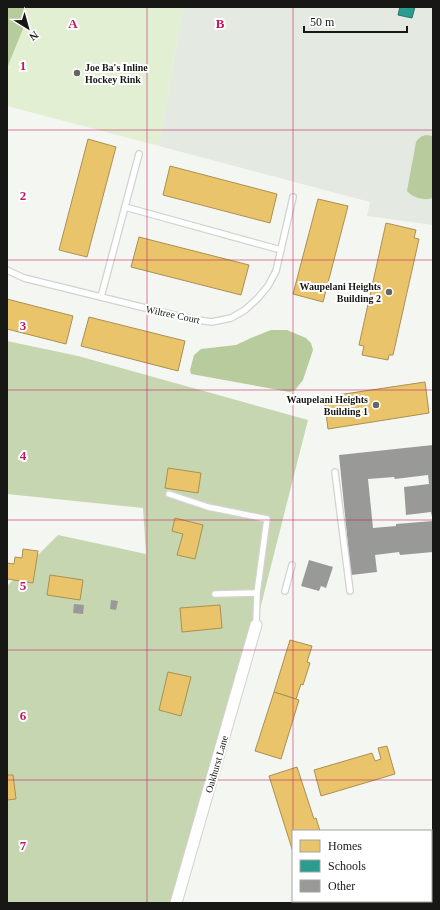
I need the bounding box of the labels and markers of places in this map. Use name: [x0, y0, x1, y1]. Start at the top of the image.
place label: Joe Ba's Inline Hockey Rink: [85, 62, 148, 85]
marker: Joe Ba's Inline Hockey Rink: [72, 68, 82, 78]
place label: Waupelani Heights Building 2: [300, 281, 381, 304]
marker: Waupelani Heights Building 2: [384, 287, 394, 297]
place label: Waupelani Heights Building 1: [287, 394, 368, 417]
marker: Waupelani Heights Building 1: [371, 400, 381, 410]

